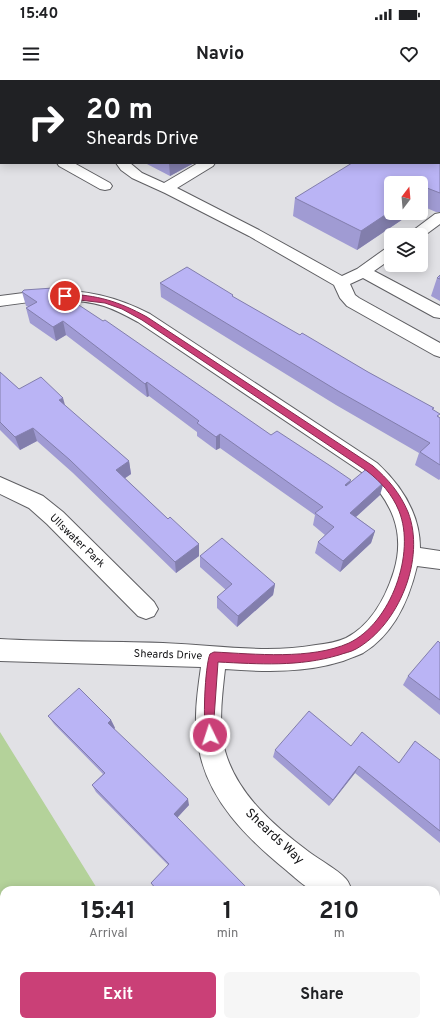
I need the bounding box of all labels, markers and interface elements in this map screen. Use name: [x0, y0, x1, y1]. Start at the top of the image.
text: 15:40: [20, 5, 58, 24]
icon: menu: [20, 43, 42, 65]
text: Navio: [196, 43, 244, 66]
icon: heart: [398, 43, 420, 65]
text: 20 m: [86, 93, 153, 129]
icon: right: [20, 96, 72, 148]
text: Sheards Drive: [86, 128, 198, 151]
north arrow: [384, 176, 428, 220]
map controls: [384, 176, 428, 272]
button: layers: [384, 228, 428, 272]
pin: [48, 279, 82, 313]
icon: arrive: [54, 285, 76, 307]
street label: Ullswater Park: [46, 511, 108, 571]
street label: Sheards Drive: [133, 647, 203, 663]
position arrow: [189, 714, 231, 756]
street label: Sheards Way: [241, 806, 307, 868]
text: 15:41: [81, 897, 136, 927]
text: 1: [223, 897, 232, 927]
text: 210: [319, 897, 359, 927]
text: Arrival: [89, 926, 128, 942]
text: min: [217, 926, 238, 942]
text: m: [334, 926, 345, 942]
button: Exit: [20, 972, 216, 1018]
button: Share: [224, 972, 420, 1018]

